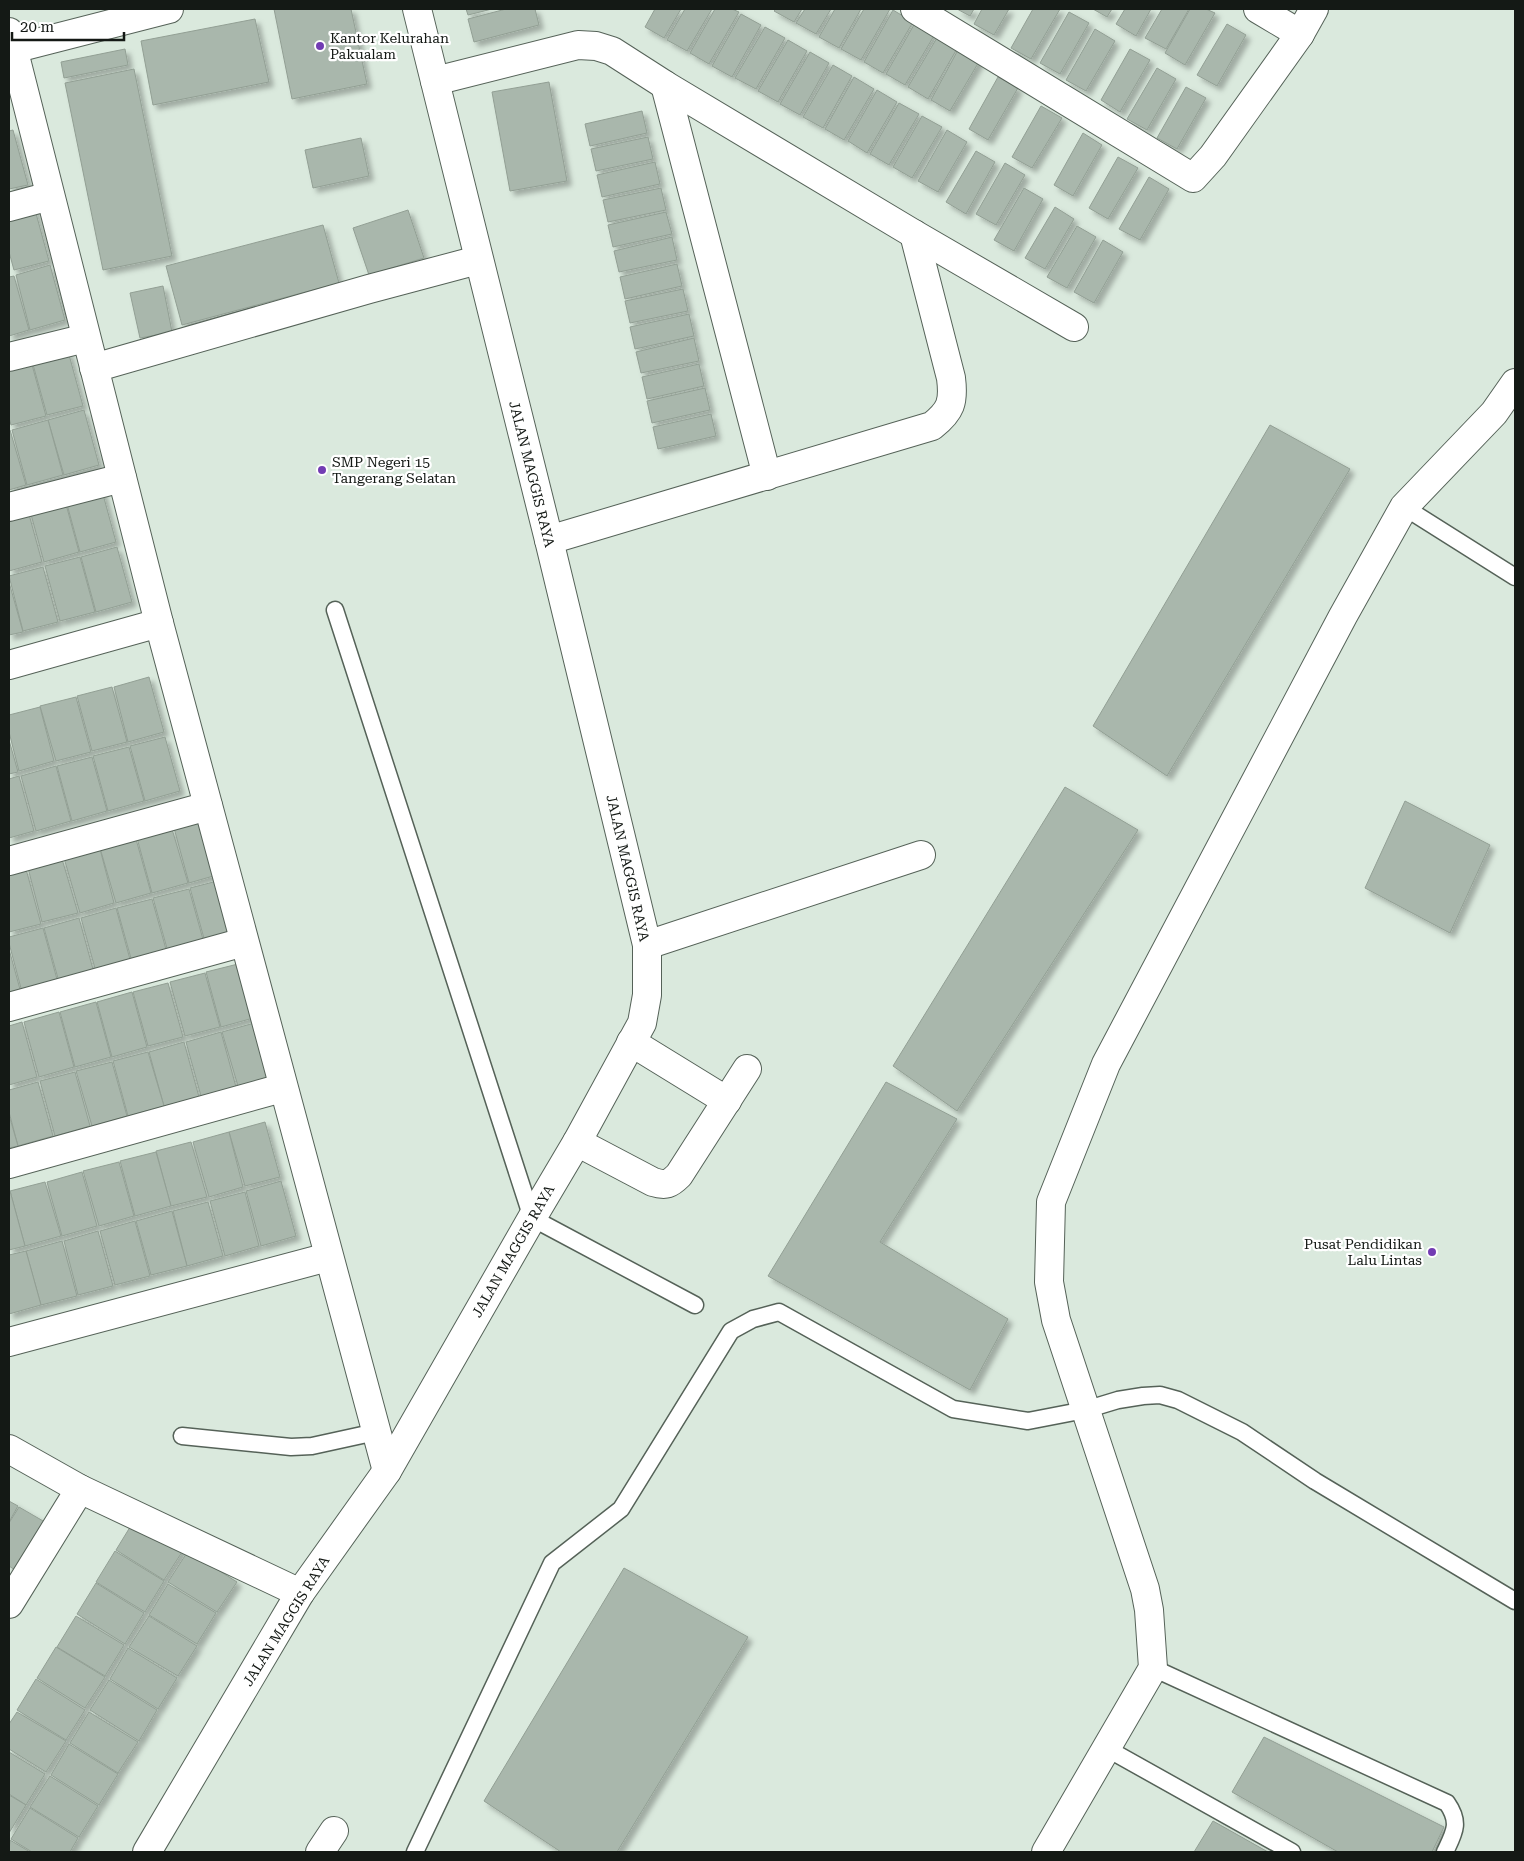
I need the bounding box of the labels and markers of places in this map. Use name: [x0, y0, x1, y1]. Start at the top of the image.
place label: Kantor Kelurahan Pakualam: [330, 30, 449, 62]
marker: Kantor Kelurahan Pakualam: [314, 40, 326, 52]
place label: SMP Negeri 15 Tangerang Selatan: [332, 454, 456, 486]
marker: SMP Negeri 15 Tangerang Selatan: [316, 464, 328, 476]
place label: Pusat Pendidikan Lalu Lintas: [1304, 1236, 1422, 1268]
marker: Pusat Pendidikan Lalu Lintas: [1426, 1246, 1438, 1258]

